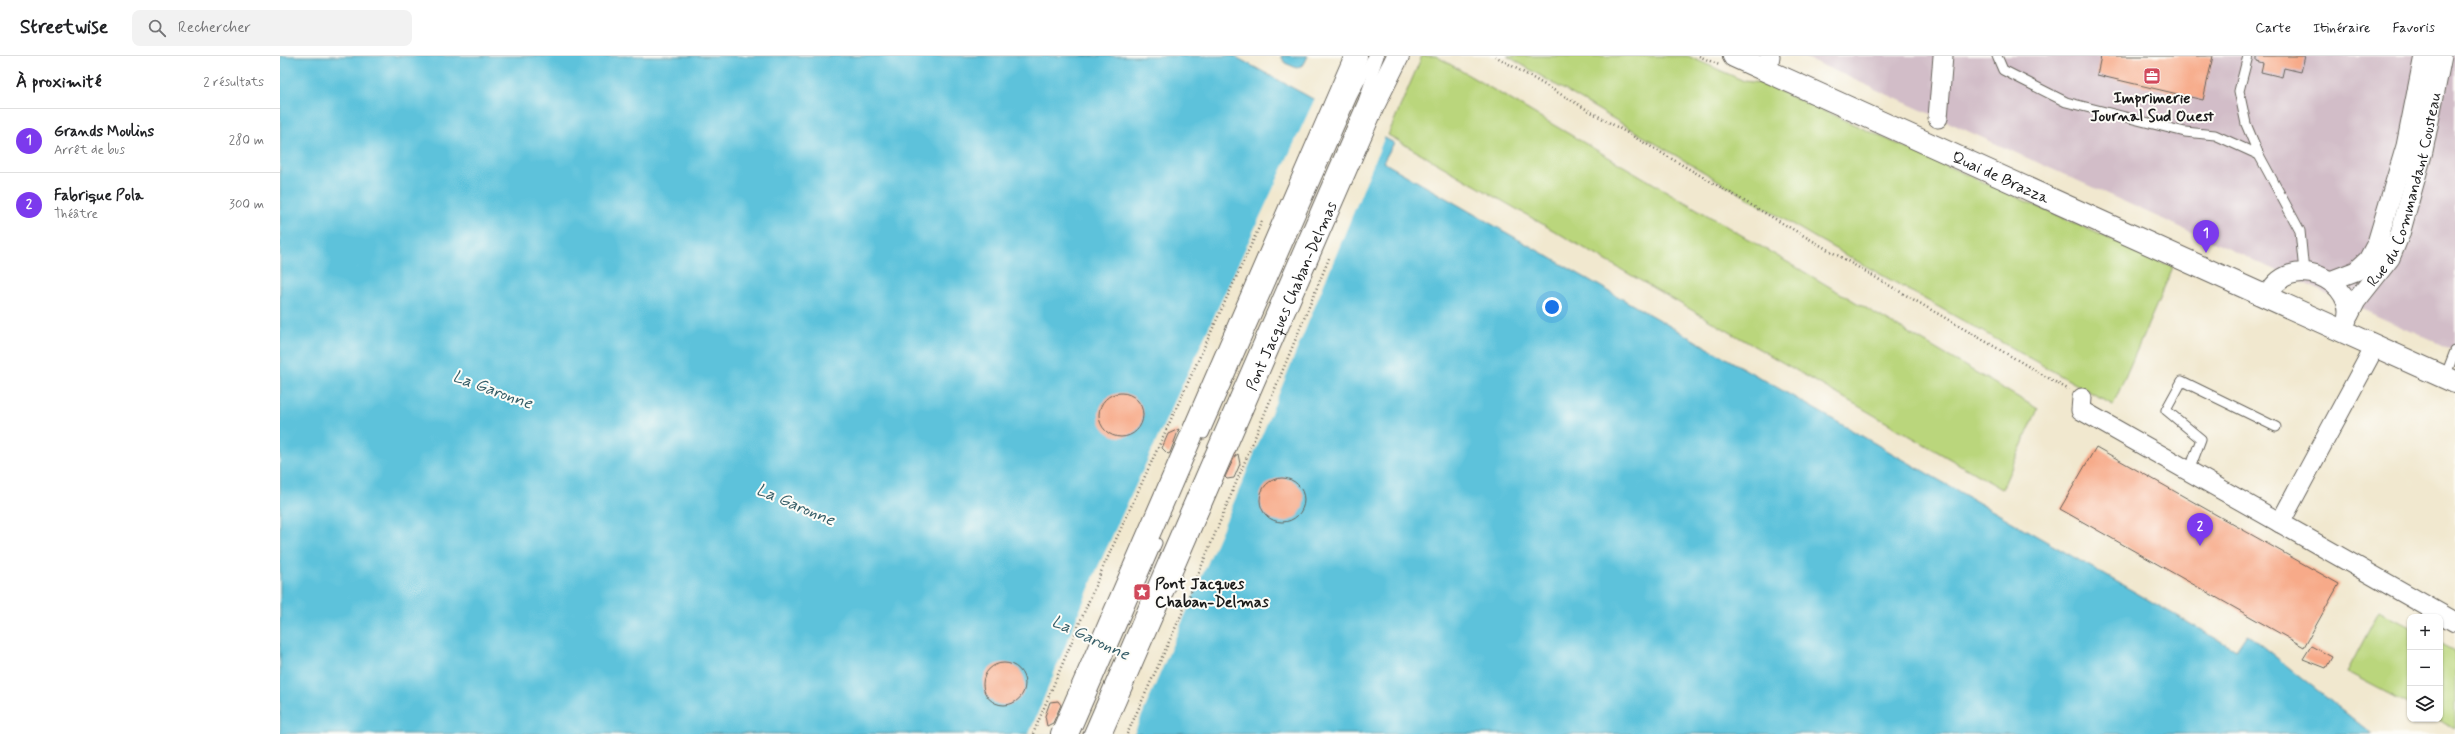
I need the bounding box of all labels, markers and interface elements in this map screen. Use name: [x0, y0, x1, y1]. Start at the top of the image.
search box: [132, 10, 412, 46]
text: Streetwise: [20, 15, 108, 40]
icon: search: [146, 17, 168, 39]
text: Rechercher: [178, 18, 251, 38]
text: Carte: [2255, 19, 2291, 37]
text: Itinéraire: [2313, 19, 2370, 37]
text: Favoris: [2392, 19, 2435, 37]
office icon: Imprimerie Journal Sud Ouest: [2142, 66, 2162, 86]
text: À proximité: [16, 71, 101, 93]
text: 2 résultats: [203, 74, 264, 91]
place label: Imprimerie Journal Sud Ouest: [2090, 88, 2215, 127]
street label: Rue du Commandant Cousteau: [2362, 90, 2447, 292]
text: Grands Moulins: [54, 122, 154, 142]
text: 1: [26, 132, 32, 149]
text: 280 m: [229, 132, 264, 149]
text: Arrêt de bus: [54, 142, 125, 159]
street label: Quai de Brazza: [1948, 147, 2053, 209]
text: Fabrique Pola: [54, 186, 144, 206]
text: 2: [26, 196, 32, 213]
text: 300 m: [229, 196, 264, 213]
street label: Pont Jacques Chaban-Delmas: [1242, 198, 1342, 394]
text: Théâtre: [54, 206, 98, 223]
pin: 1: [2193, 220, 2219, 253]
your location: [1542, 297, 1562, 317]
water label: La Garonne: [450, 365, 536, 415]
water label: La Garonne: [753, 478, 839, 532]
pin: 2: [2187, 513, 2213, 546]
place label: Pont Jacques Chaban-Delmas: [1155, 574, 1270, 613]
place icon: Pont Jacques Chaban-Delmas: [1132, 582, 1152, 602]
water label: La Garonne: [1048, 610, 1134, 666]
map controls: [2407, 614, 2443, 722]
button: +: [2407, 614, 2443, 650]
button: −: [2407, 650, 2443, 686]
button: layers: [2407, 686, 2443, 722]

